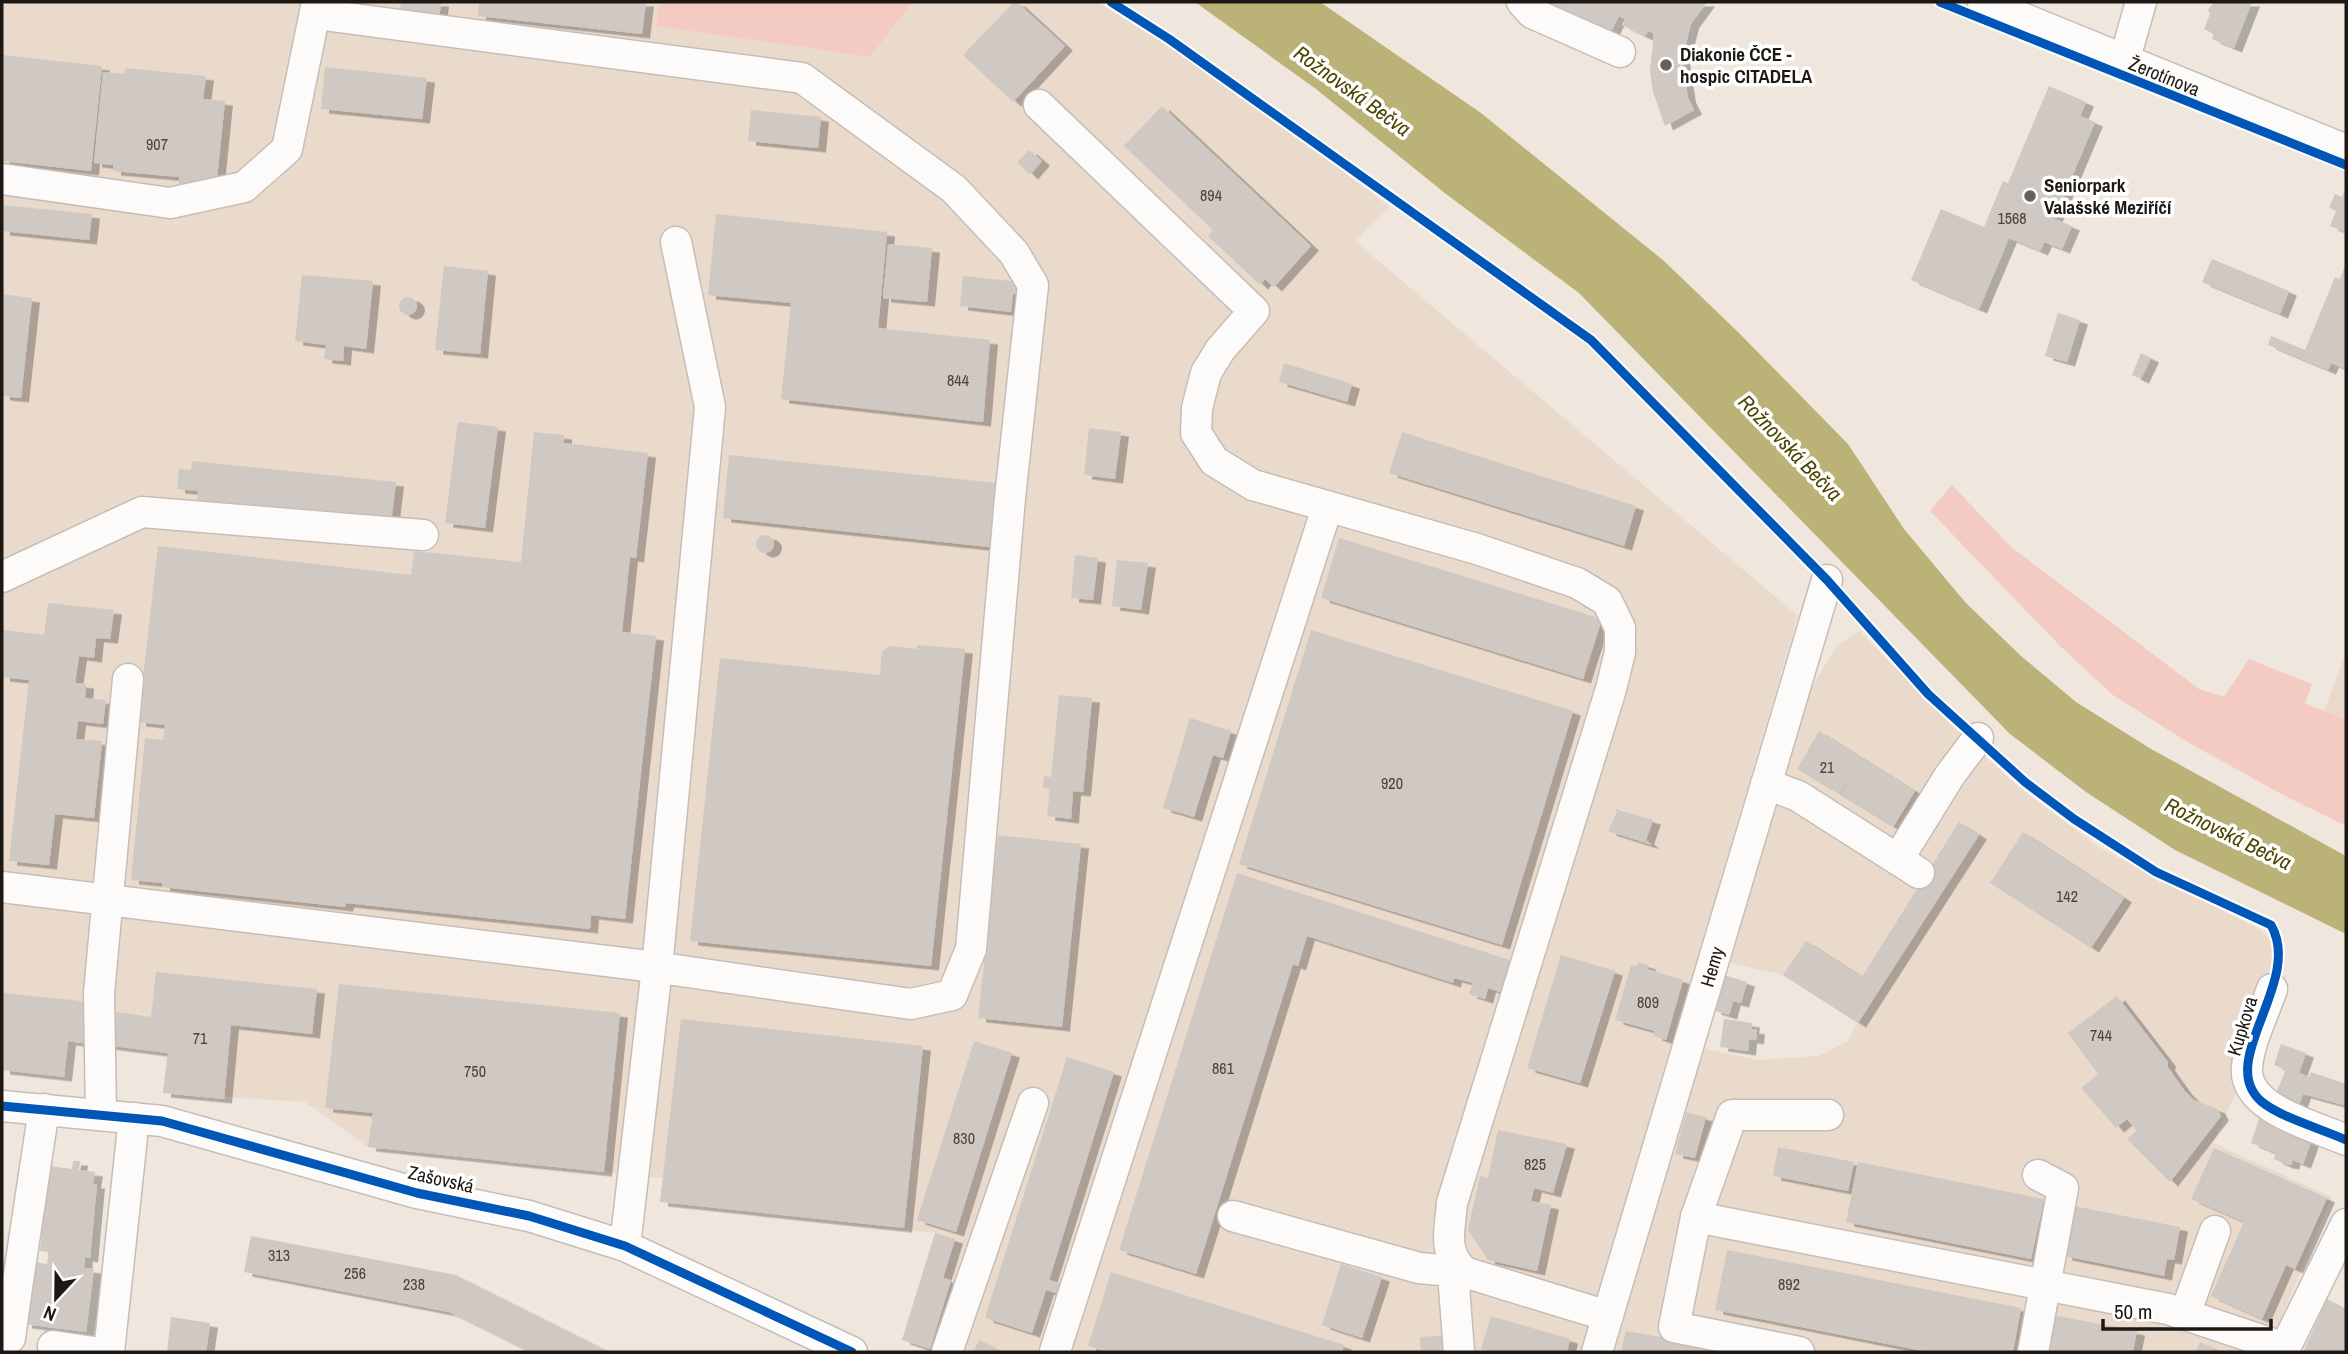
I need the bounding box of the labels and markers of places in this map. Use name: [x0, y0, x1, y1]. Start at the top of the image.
place label: Diakonie ČCE - hospic CITADELA: [1680, 41, 1813, 89]
marker: Diakonie ČCE - hospic CITADELA: [1658, 57, 1674, 73]
place label: Seniorpark Valašské Meziříčí: [2044, 172, 2172, 220]
marker: Seniorpark Valašské Meziříčí: [2022, 188, 2038, 204]

